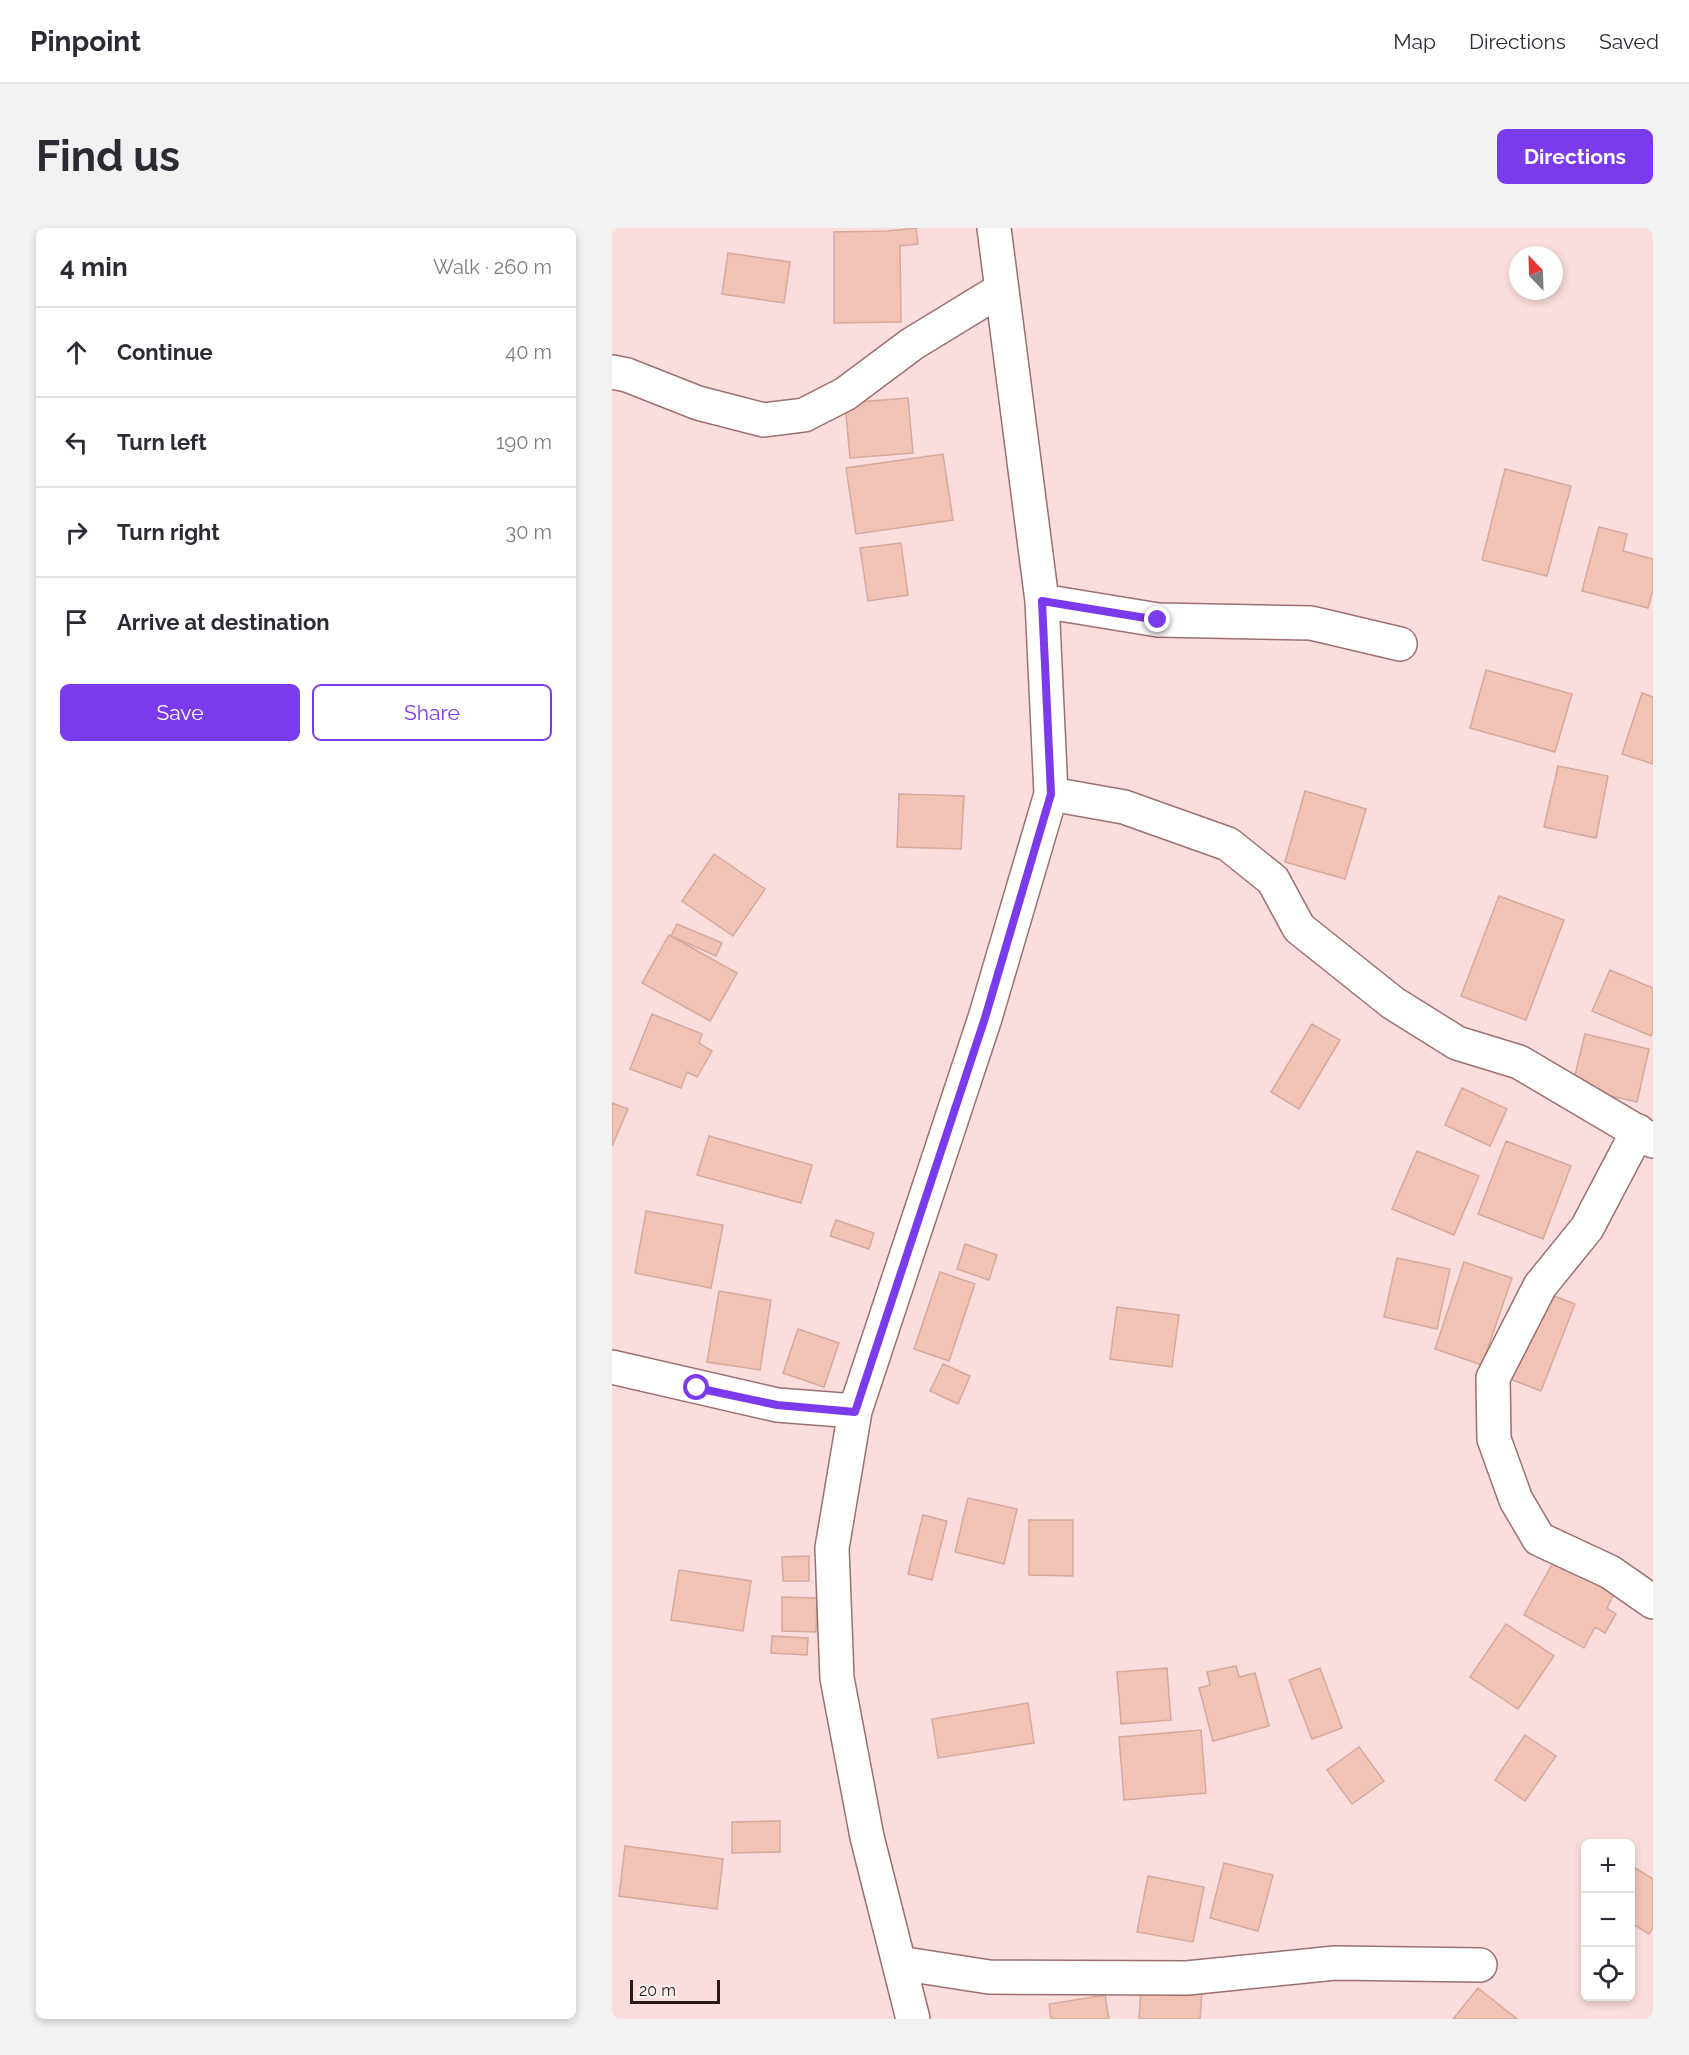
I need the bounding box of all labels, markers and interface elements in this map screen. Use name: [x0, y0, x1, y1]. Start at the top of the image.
text: Pinpoint: [30, 25, 141, 58]
text: Map: [1393, 29, 1436, 54]
text: Directions: [1469, 29, 1566, 54]
text: Saved: [1599, 29, 1659, 54]
button: Directions: [1497, 129, 1653, 184]
text: Find us: [36, 132, 180, 181]
north arrow: [1509, 246, 1563, 300]
text: 4 min: [60, 252, 128, 282]
text: Walk · 260 m: [433, 255, 552, 279]
icon: ahead: [60, 336, 93, 369]
text: Continue: [117, 339, 213, 365]
text: 40 m: [505, 340, 552, 364]
icon: left: [60, 426, 93, 459]
text: Turn left: [117, 429, 207, 455]
text: 190 m: [496, 430, 552, 454]
icon: right: [60, 516, 93, 549]
text: Turn right: [117, 519, 220, 545]
text: 30 m: [506, 520, 552, 544]
icon: arrive: [60, 606, 93, 639]
route end: [1144, 606, 1170, 632]
text: Arrive at destination: [117, 609, 330, 635]
button: Save: [60, 684, 300, 741]
button: Share: [312, 684, 552, 741]
route start: [683, 1374, 709, 1400]
map controls: [1581, 1839, 1635, 2001]
button: +: [1581, 1839, 1635, 1893]
button: −: [1581, 1893, 1635, 1947]
button: locate: [1581, 1947, 1635, 2001]
scale bar: [630, 1977, 720, 2004]
text: 20 m: [639, 1981, 676, 2000]

